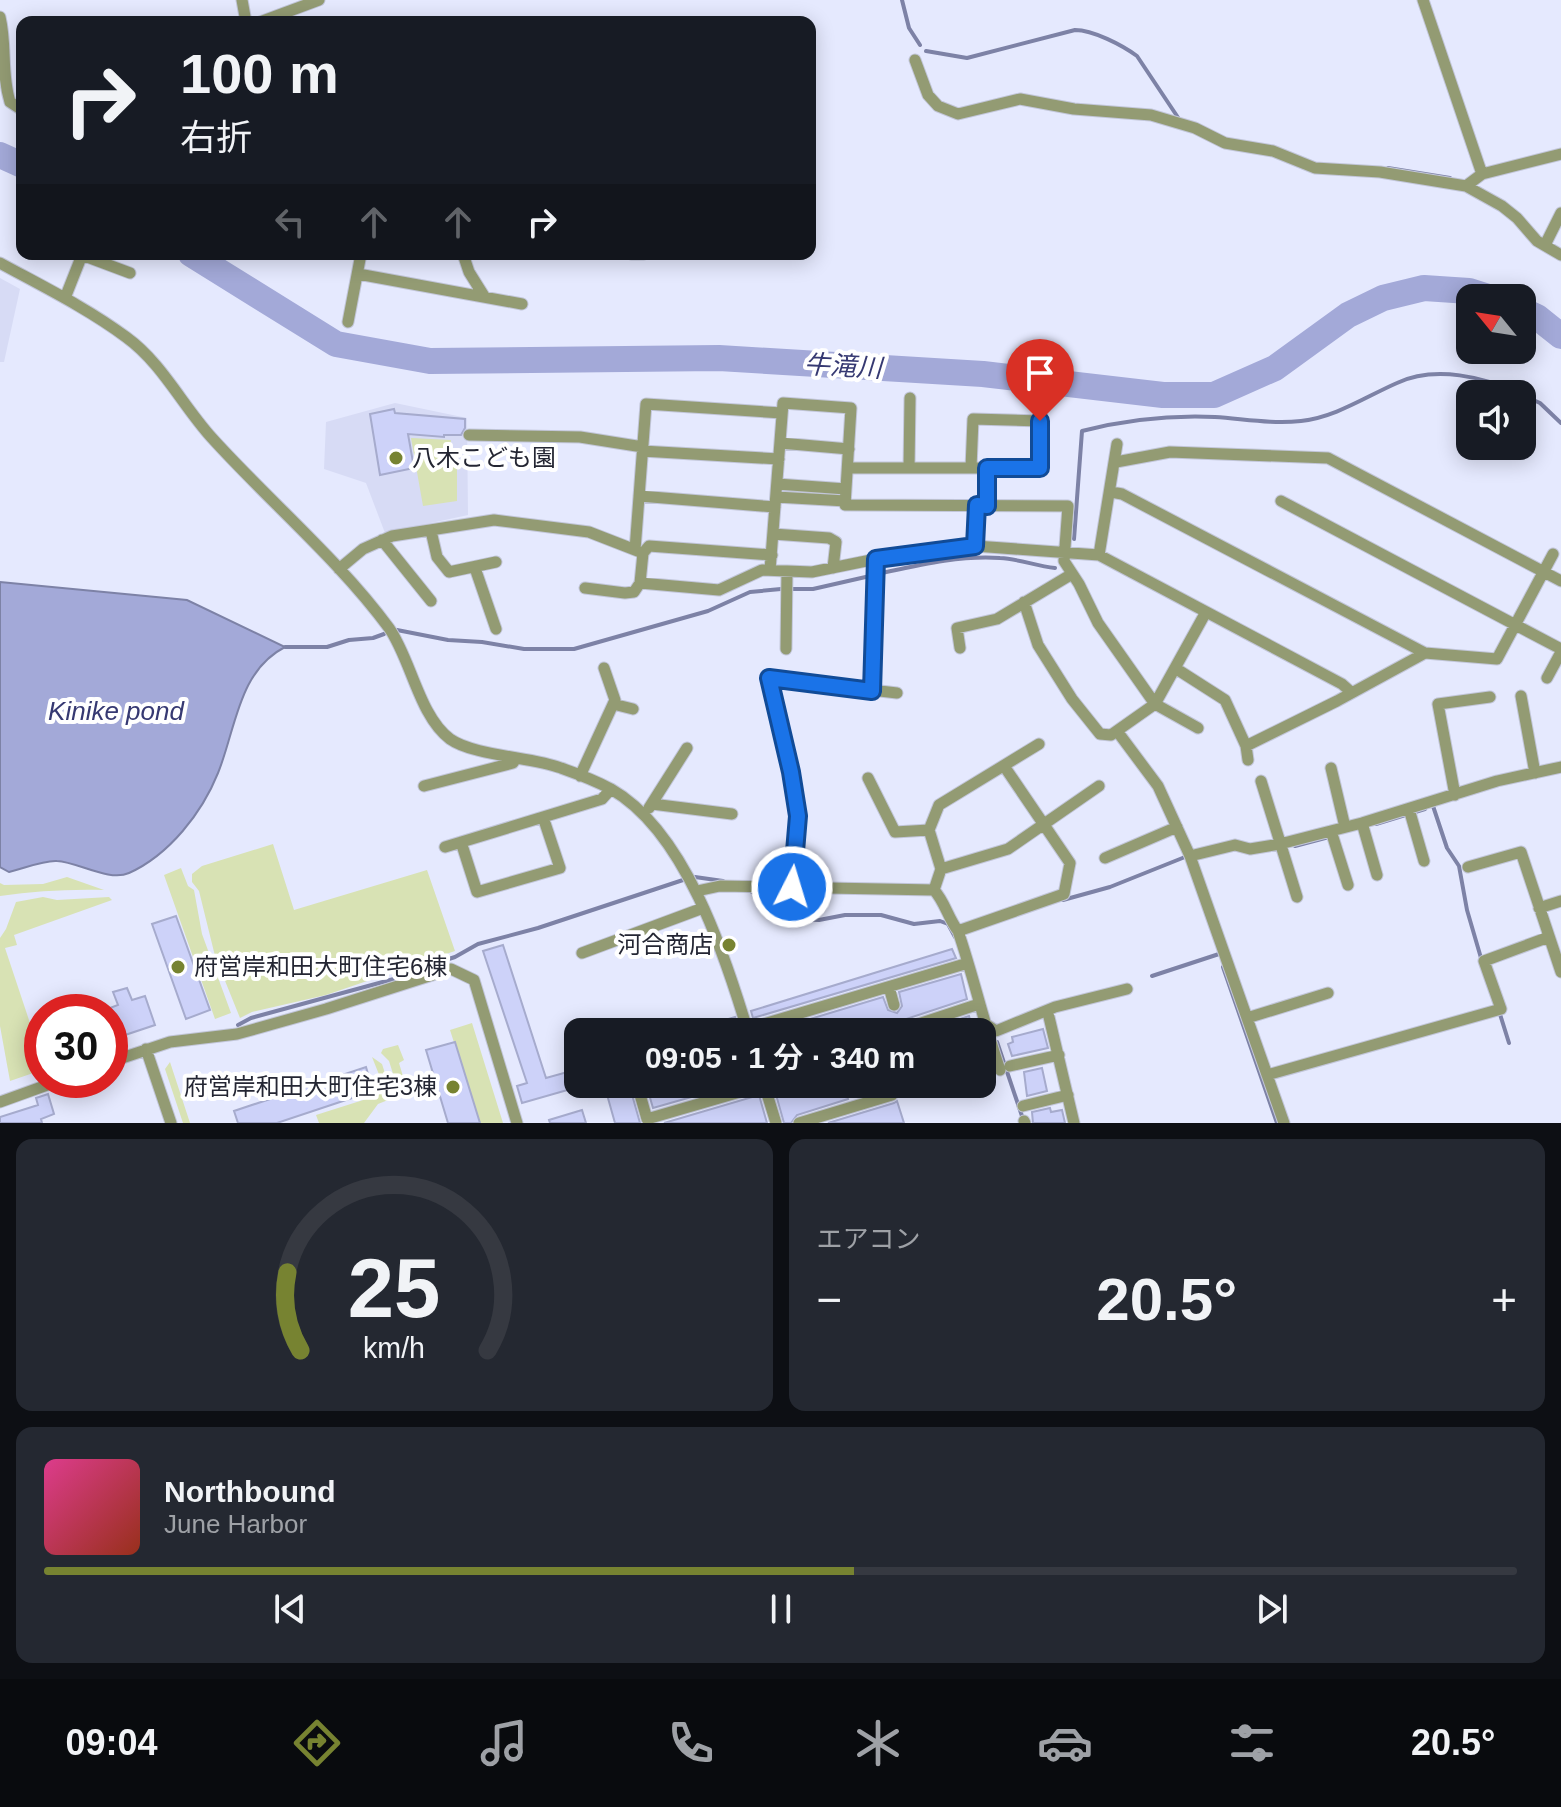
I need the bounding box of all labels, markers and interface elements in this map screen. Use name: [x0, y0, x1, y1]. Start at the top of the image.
text: 100 m: [180, 42, 339, 105]
icon: right: [48, 48, 152, 152]
text: 右折: [180, 117, 252, 158]
icon: left: [268, 200, 312, 244]
icon: ahead: [352, 200, 396, 244]
icon: ahead: [436, 200, 480, 244]
icon: right: [520, 200, 564, 244]
north arrow: [1456, 284, 1536, 364]
map controls: [1456, 284, 1536, 460]
pin: [1006, 339, 1074, 421]
water label: 牛滝川: [803, 349, 886, 383]
icon: arrive: [1018, 351, 1062, 395]
button: sound: [1456, 380, 1536, 460]
place label: 八木こども園: [412, 444, 556, 471]
marker: 八木こども園: [387, 449, 405, 467]
water label: Kinike pond: [48, 696, 185, 726]
position arrow: [750, 845, 834, 929]
place label: 河合商店: [617, 931, 713, 958]
marker: 河合商店: [720, 936, 738, 954]
place label: 府営岸和田大町住宅6棟: [194, 953, 447, 980]
marker: 府営岸和田大町住宅6棟: [169, 958, 187, 976]
speed limit sign: 30: [24, 994, 128, 1098]
text: 09:05 · 1 分 · 340 m: [645, 1041, 915, 1074]
place label: 府営岸和田大町住宅3棟: [184, 1073, 437, 1100]
marker: 府営岸和田大町住宅3棟: [444, 1078, 462, 1096]
text: エアコン: [817, 1224, 921, 1254]
text: 25: [348, 1242, 441, 1335]
text: 20.5°: [1096, 1266, 1237, 1333]
text: −: [817, 1275, 842, 1324]
text: +: [1491, 1275, 1517, 1324]
text: km/h: [363, 1332, 425, 1364]
text: Northbound: [164, 1475, 336, 1508]
text: June Harbor: [164, 1509, 307, 1539]
icon: previous: [268, 1587, 312, 1631]
icon: pause: [759, 1587, 803, 1631]
icon: next: [1250, 1587, 1294, 1631]
icon: directions: [289, 1715, 345, 1771]
icon: music: [476, 1715, 532, 1771]
icon: phone: [663, 1715, 719, 1771]
icon: climate: [850, 1715, 906, 1771]
icon: car: [1037, 1715, 1093, 1771]
icon: filters: [1224, 1715, 1280, 1771]
text: 09:04: [66, 1722, 158, 1763]
text: 20.5°: [1411, 1722, 1495, 1763]

